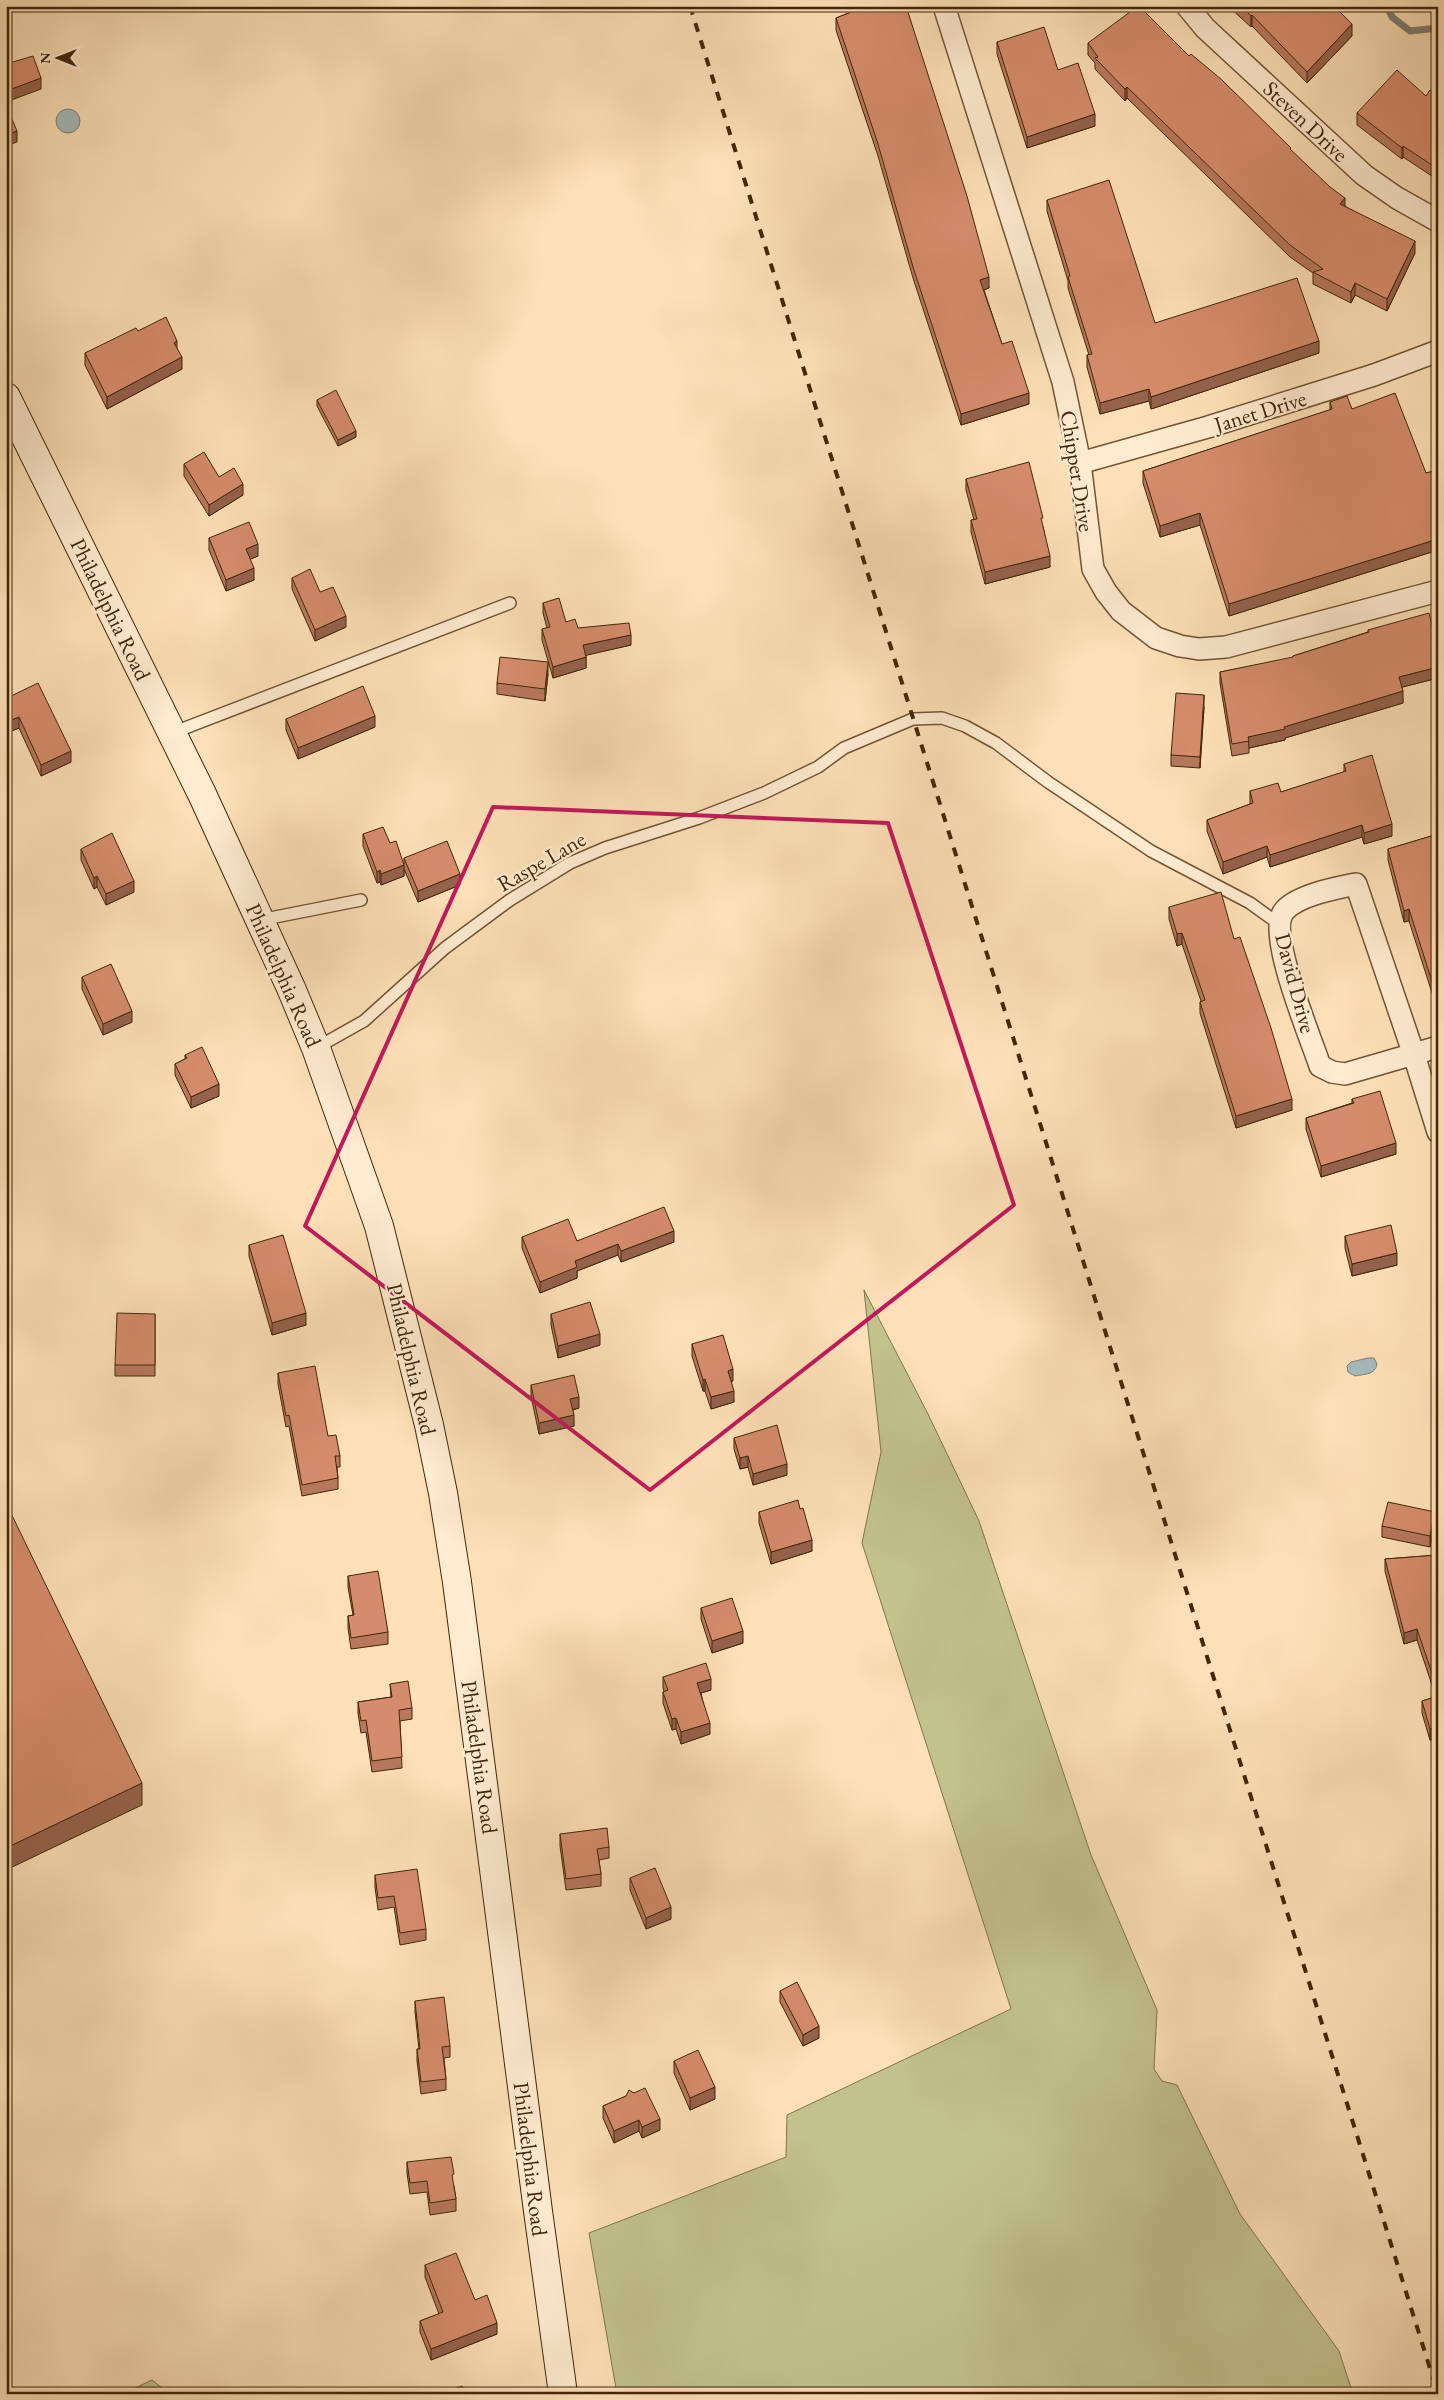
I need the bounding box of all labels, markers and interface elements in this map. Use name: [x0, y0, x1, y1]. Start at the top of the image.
north arrow: [32, 32, 82, 82]
text: N: [36, 52, 54, 64]
street label: Steven Drive: [1257, 74, 1355, 169]
street label: Janet Drive: [1209, 384, 1310, 440]
street label: Chipper Drive: [1054, 408, 1101, 534]
street label: Philadelphia Road: [64, 533, 158, 686]
street label: Raspe Lane: [492, 824, 591, 898]
street label: Philadelphia Road: [239, 899, 329, 1053]
street label: David Drive: [1268, 930, 1323, 1037]
street label: Philadelphia Road: [380, 1280, 443, 1439]
street label: Philadelphia Road: [454, 1678, 505, 1837]
street label: Philadelphia Road: [507, 2080, 554, 2239]

